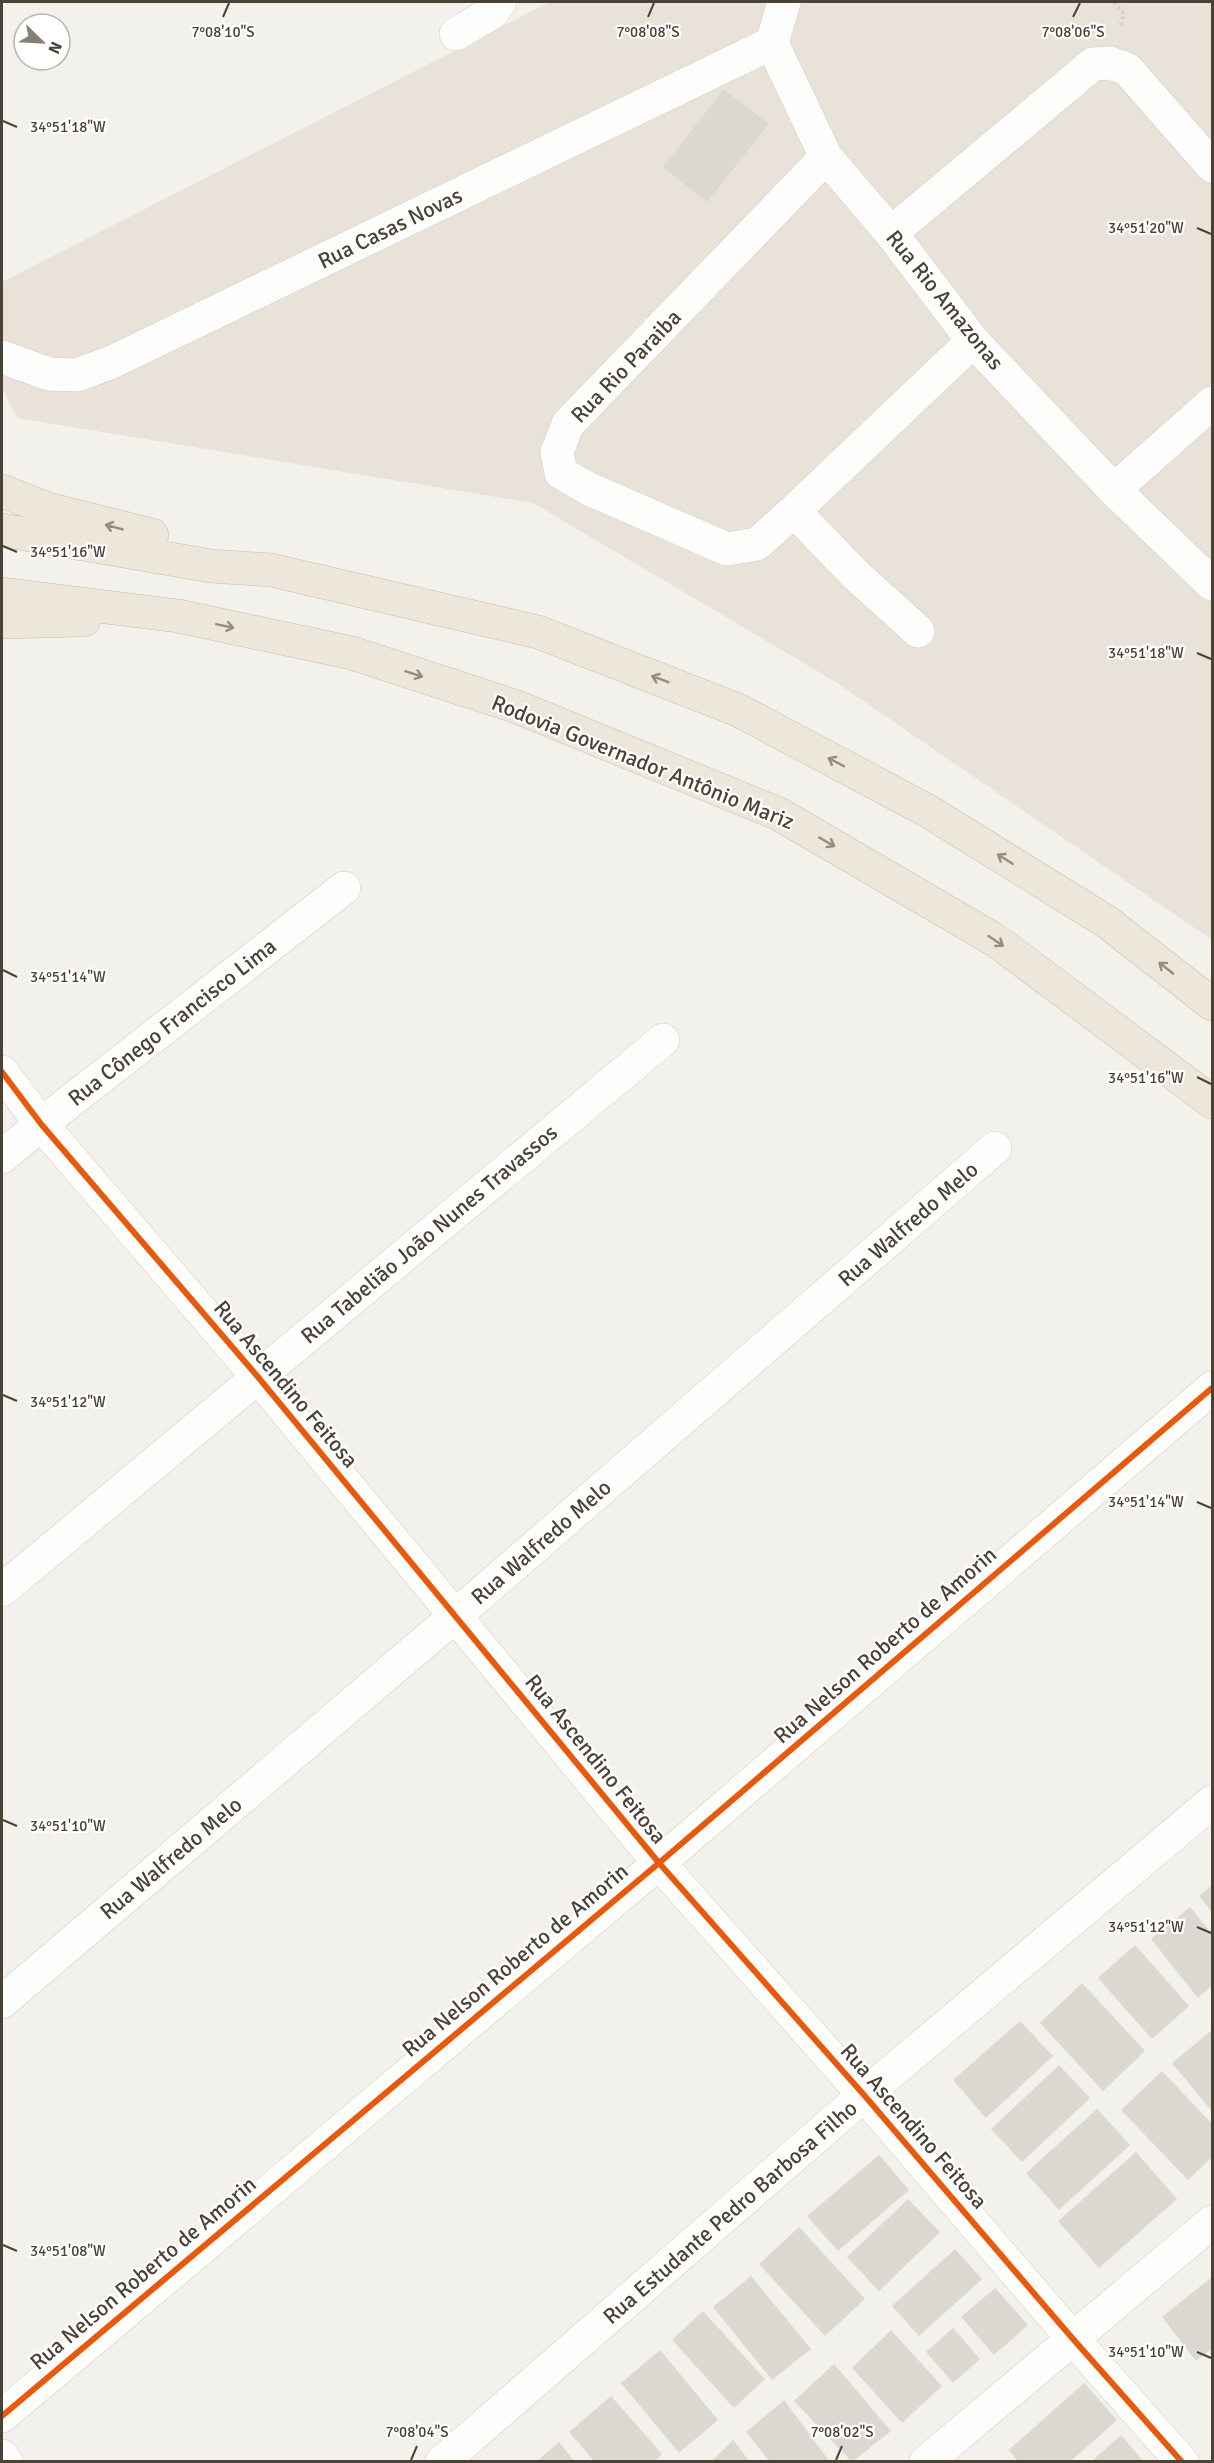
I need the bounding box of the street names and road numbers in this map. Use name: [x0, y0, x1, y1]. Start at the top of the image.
street label: Rua Casas Novas: [313, 181, 467, 275]
street label: Rua Rio Amazonas: [880, 225, 1010, 375]
street label: Rua Rio Paraiba: [565, 304, 687, 428]
street label: Rodovia Governador Antônio Mariz: [488, 689, 798, 835]
street label: Rua Cônego Francisco Lima: [63, 932, 281, 1112]
street label: Rua Tabelião João Nunes Travassos: [295, 1119, 563, 1349]
street label: Rua Walfredo Melo: [832, 1156, 984, 1292]
street label: Rua Ascendino Feitosa: [208, 1295, 364, 1473]
street label: Rua Walfredo Melo: [465, 1474, 617, 1610]
street label: Rua Nelson Roberto de Amorin: [768, 1541, 1002, 1749]
street label: Rua Ascendino Feitosa: [519, 1669, 673, 1849]
street label: Rua Walfredo Melo: [95, 1791, 247, 1925]
street label: Rua Nelson Roberto de Amorin: [396, 1857, 634, 2063]
street label: Rua Ascendino Feitosa: [835, 2038, 993, 2214]
street label: Rua Estudante Pedro Barbosa Filho: [597, 2094, 863, 2330]
street label: Rua Nelson Roberto de Amorin: [24, 2170, 262, 2376]

